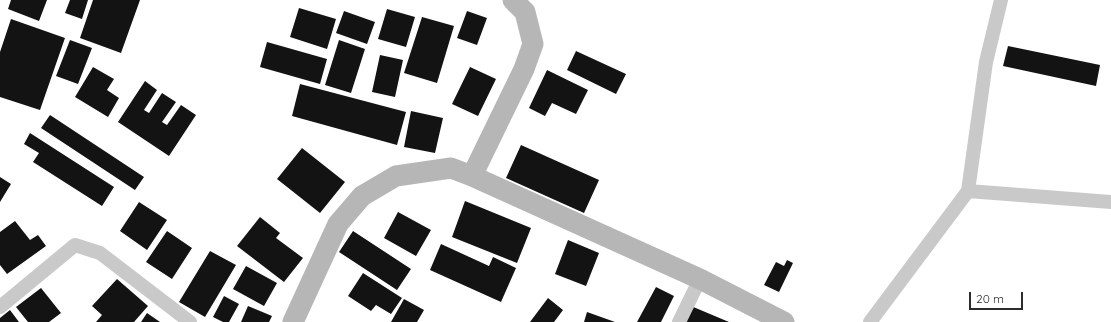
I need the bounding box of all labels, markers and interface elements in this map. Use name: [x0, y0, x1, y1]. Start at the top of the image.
scale bar: [971, 284, 1025, 310]
text: 20 m: [976, 291, 1004, 306]

